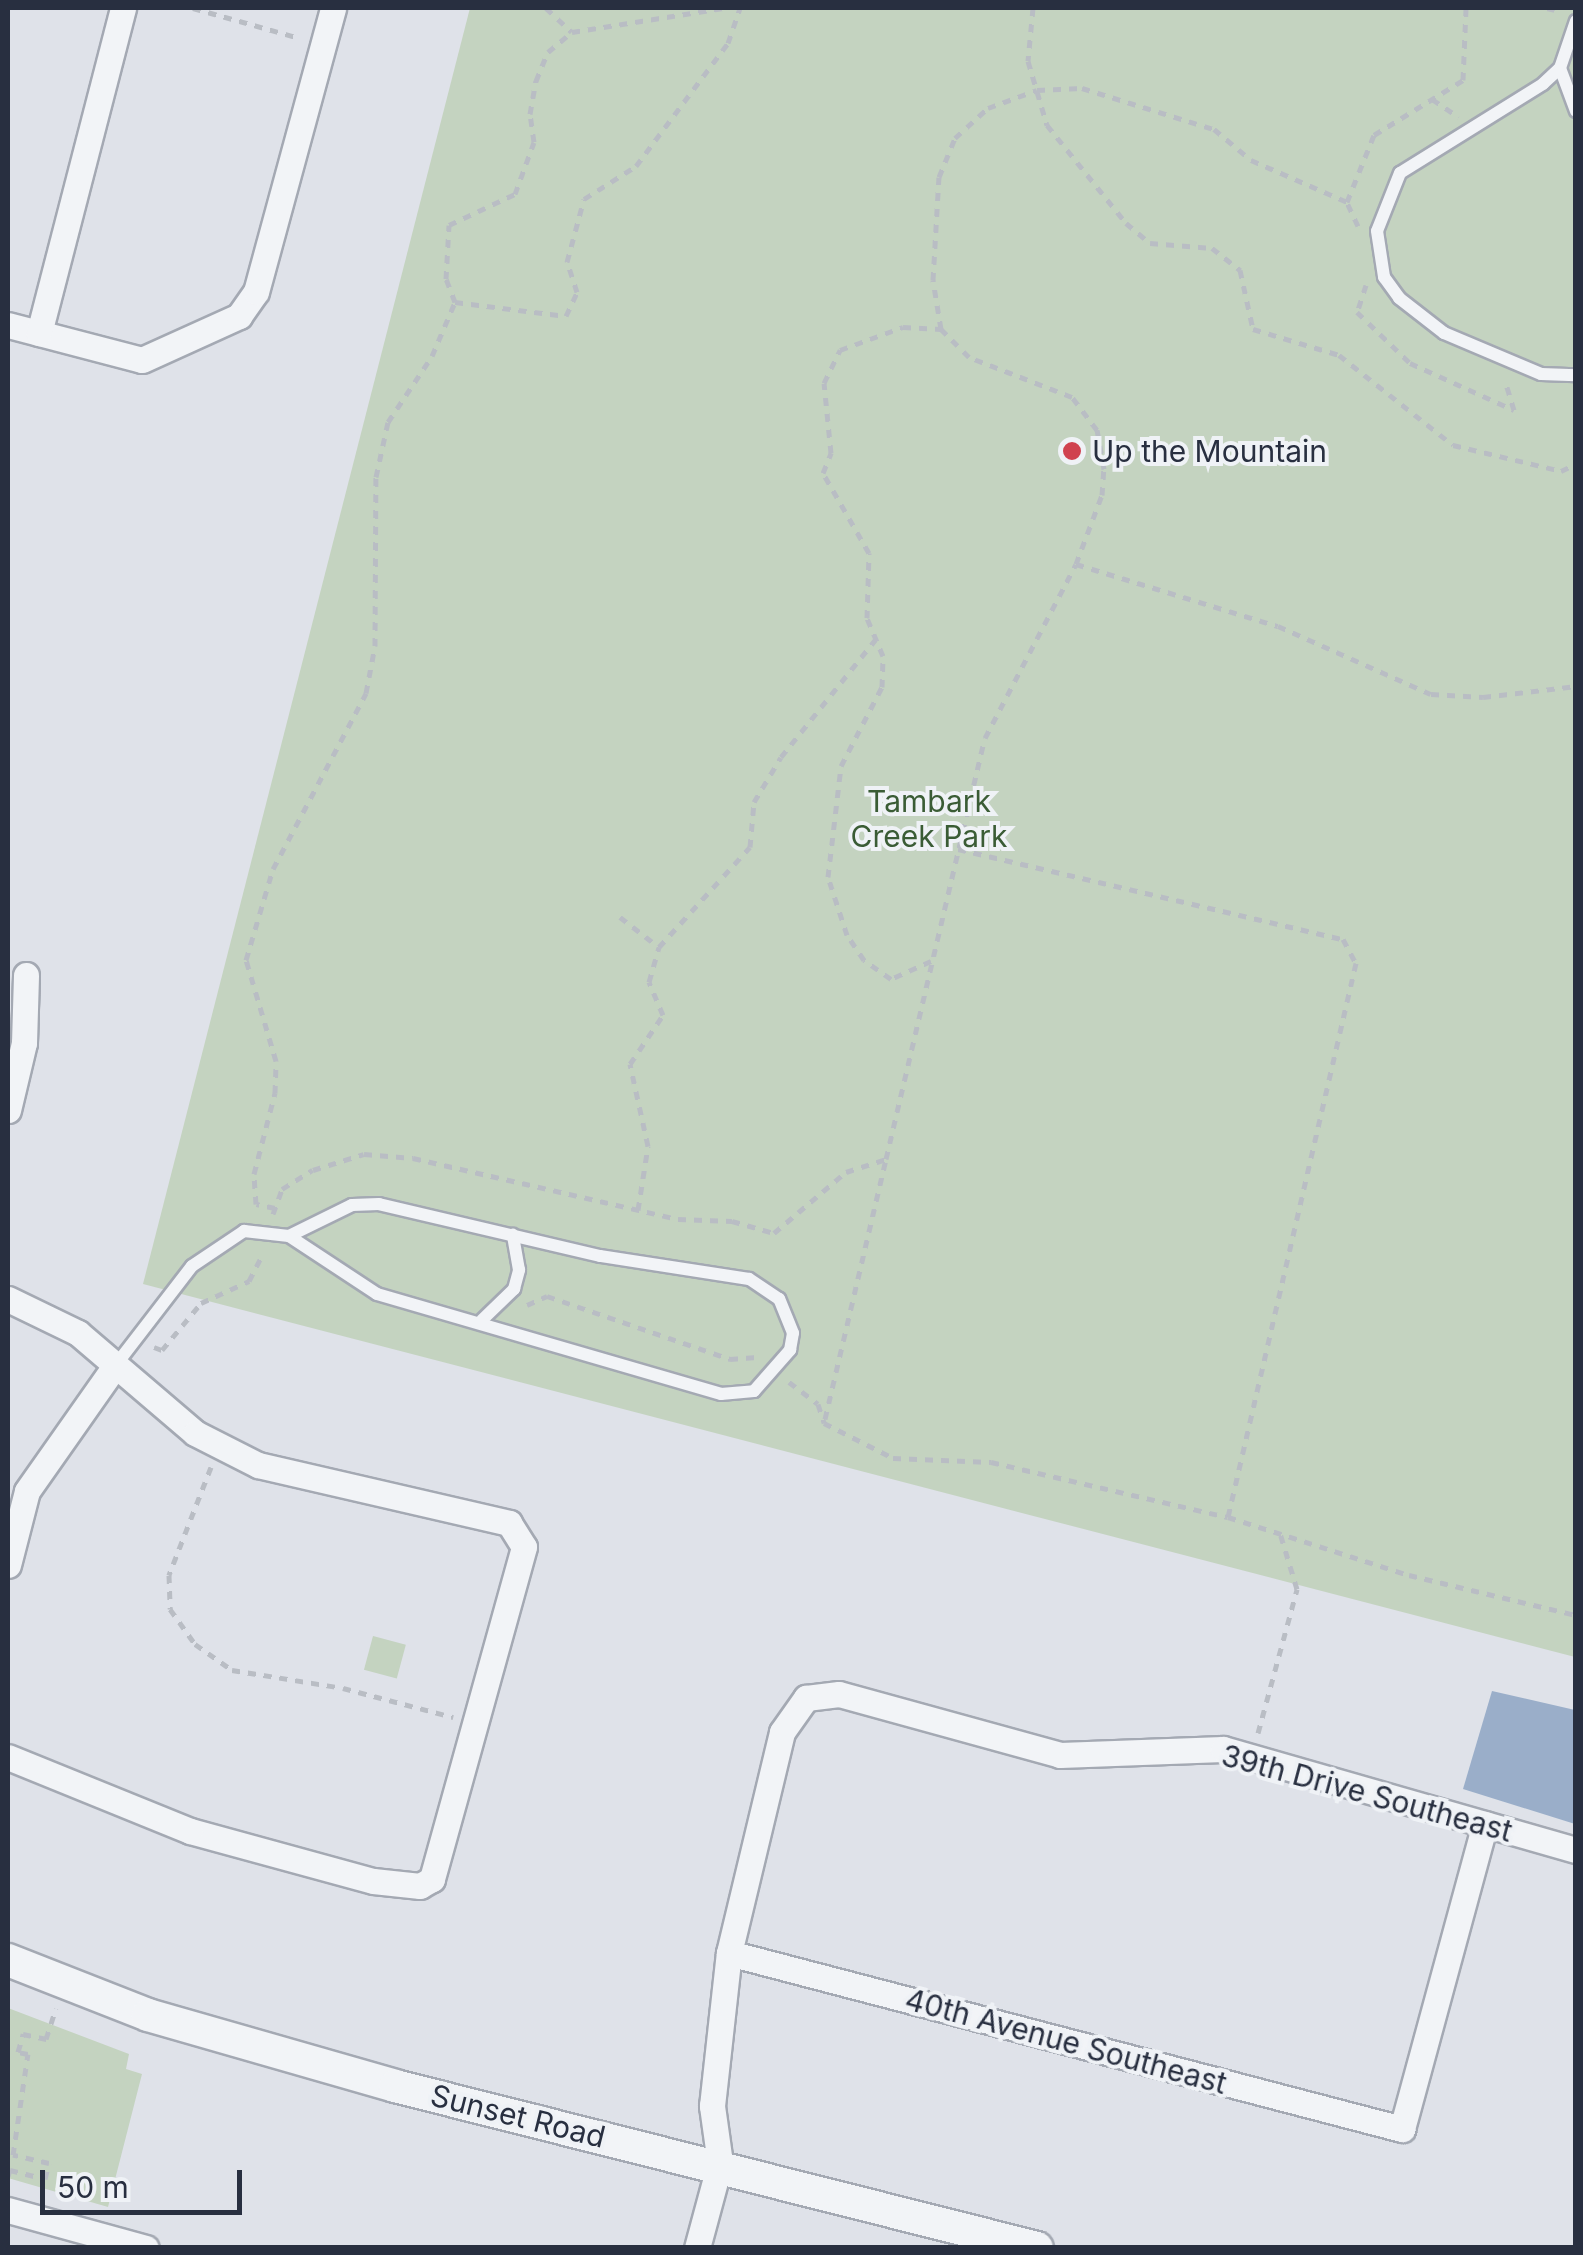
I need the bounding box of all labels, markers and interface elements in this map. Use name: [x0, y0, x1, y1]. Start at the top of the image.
place label: Up the Mountain: [1092, 433, 1327, 469]
marker: Up the Mountain: [1061, 440, 1083, 462]
park label: Tambark Creek Park: [851, 783, 1007, 854]
street label: 39th Drive Southeast: [1218, 1737, 1516, 1849]
street label: 40th Avenue Southeast: [901, 1981, 1231, 2101]
street label: Sunset Road: [427, 2077, 609, 2155]
scale bar: [45, 2150, 248, 2212]
text: 50 m: [57, 2169, 129, 2205]

